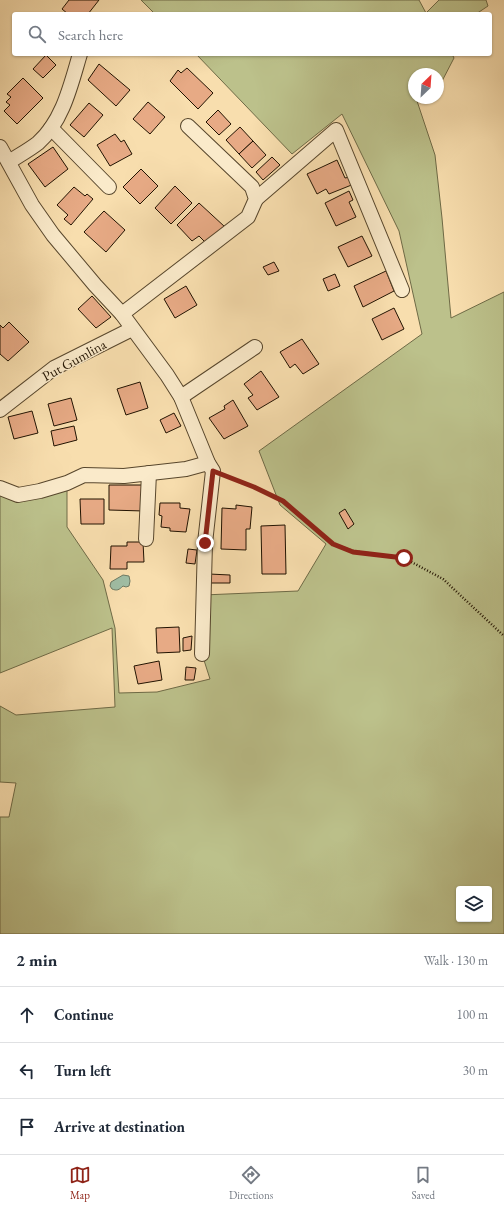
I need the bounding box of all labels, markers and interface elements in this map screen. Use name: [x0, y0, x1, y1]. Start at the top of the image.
search box: [12, 12, 492, 56]
icon: search: [26, 23, 48, 45]
text: Search here: [58, 25, 123, 44]
north arrow: [408, 68, 444, 104]
street label: Put Gumlina: [39, 335, 110, 385]
route end: [196, 534, 214, 552]
route start: [395, 549, 413, 567]
map controls: [456, 886, 492, 922]
button: layers: [456, 886, 492, 922]
text: 2 min: [16, 949, 57, 971]
text: Walk · 130 m: [424, 952, 488, 969]
icon: ahead: [16, 1004, 38, 1026]
text: Continue: [54, 1005, 114, 1024]
text: 100 m: [457, 1006, 488, 1023]
icon: left: [16, 1060, 38, 1082]
text: Turn left: [54, 1061, 111, 1080]
text: 30 m: [463, 1062, 488, 1079]
icon: arrive: [16, 1116, 38, 1138]
text: Arrive at destination: [54, 1117, 185, 1136]
tab: Map: [69, 1164, 91, 1202]
tab: Directions: [229, 1164, 273, 1202]
tab: Saved: [411, 1164, 435, 1202]

